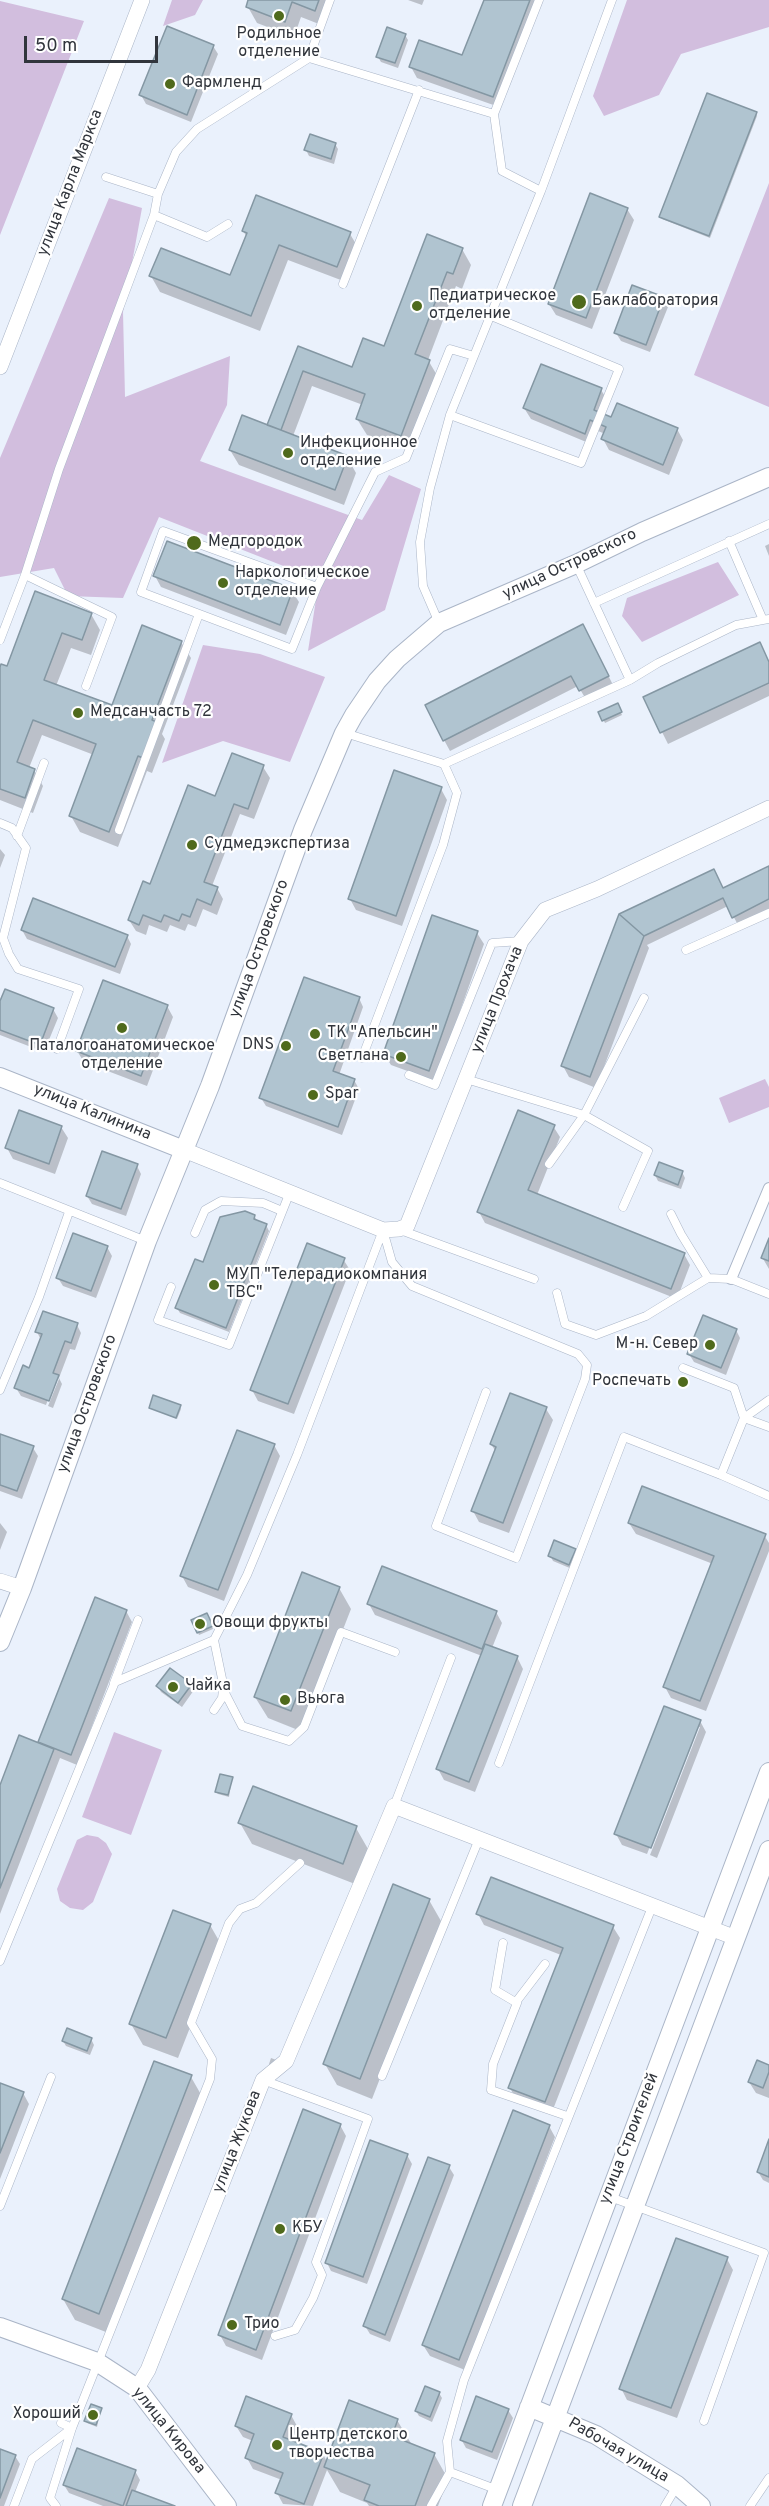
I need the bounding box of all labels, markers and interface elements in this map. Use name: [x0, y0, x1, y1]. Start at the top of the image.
marker: Родильное отделение: [272, 9, 286, 23]
scale bar: [27, 24, 160, 62]
place label: Родильное отделение: [237, 25, 321, 63]
text: 50 m: [35, 35, 77, 58]
place label: Фармленд: [182, 74, 262, 94]
marker: Фармленд: [163, 77, 177, 91]
street label: улица Карла Маркса: [34, 107, 108, 259]
place label: Педиатрическое отделение: [429, 287, 556, 325]
place label: Баклаборатория: [592, 292, 718, 312]
marker: Баклаборатория: [570, 293, 588, 311]
marker: Педиатрическое отделение: [410, 299, 424, 313]
place label: Инфекционное отделение: [300, 434, 417, 472]
marker: Инфекционное отделение: [281, 446, 295, 460]
street label: улица Островского: [500, 525, 640, 605]
place label: Медгородок: [208, 533, 303, 553]
marker: Медгородок: [185, 534, 203, 552]
place label: Наркологическое отделение: [235, 564, 369, 602]
marker: Наркологическое отделение: [216, 576, 230, 590]
place label: Медсанчасть 72: [90, 703, 212, 723]
marker: Медсанчасть 72: [71, 706, 85, 720]
place label: Судмедэкспертиза: [204, 835, 350, 855]
marker: Судмедэкспертиза: [185, 838, 199, 852]
street label: улица Островского: [226, 877, 294, 1021]
street label: улица Прохача: [468, 944, 528, 1056]
marker: Паталогоанатомическое отделение: [115, 1021, 129, 1035]
place label: ТК "Апельсин": [327, 1024, 438, 1044]
marker: ТК "Апельсин": [308, 1027, 322, 1041]
place label: DNS: [242, 1036, 274, 1056]
place label: Паталогоанатомическое отделение: [29, 1037, 215, 1075]
marker: DNS: [279, 1039, 293, 1053]
place label: Светлана: [318, 1047, 389, 1067]
marker: Светлана: [394, 1050, 408, 1064]
street label: улица Калинина: [30, 1081, 154, 1145]
place label: Spar: [325, 1085, 359, 1105]
marker: Spar: [306, 1088, 320, 1102]
place label: МУП "Телерадиокомпания ТВС": [226, 1266, 427, 1304]
marker: МУП "Телерадиокомпания ТВС": [207, 1278, 221, 1292]
street label: улица Островского: [54, 1332, 122, 1476]
place label: М-н. Север: [615, 1335, 698, 1355]
marker: М-н. Север: [703, 1338, 717, 1352]
place label: Роспечать: [592, 1372, 671, 1392]
marker: Роспечать: [676, 1375, 690, 1389]
place label: Овощи фрукты: [212, 1614, 328, 1634]
marker: Овощи фрукты: [193, 1617, 207, 1631]
place label: Чайка: [185, 1677, 231, 1697]
marker: Чайка: [166, 1680, 180, 1694]
place label: Вьюга: [297, 1690, 345, 1710]
marker: Вьюга: [278, 1693, 292, 1707]
street label: улица Строителей: [596, 2071, 664, 2207]
street label: улица Жукова: [210, 2088, 266, 2196]
place label: КБУ: [292, 2219, 323, 2239]
marker: КБУ: [273, 2222, 287, 2236]
place label: Трио: [244, 2315, 279, 2335]
marker: Трио: [225, 2318, 239, 2332]
street label: улица Кирова: [127, 2384, 209, 2478]
place label: Хороший: [13, 2405, 81, 2425]
marker: Хороший: [86, 2408, 100, 2422]
street label: Рабочая улица: [564, 2414, 672, 2488]
place label: Центр детского творчества: [289, 2426, 408, 2464]
marker: Центр детского творчества: [270, 2438, 284, 2452]

